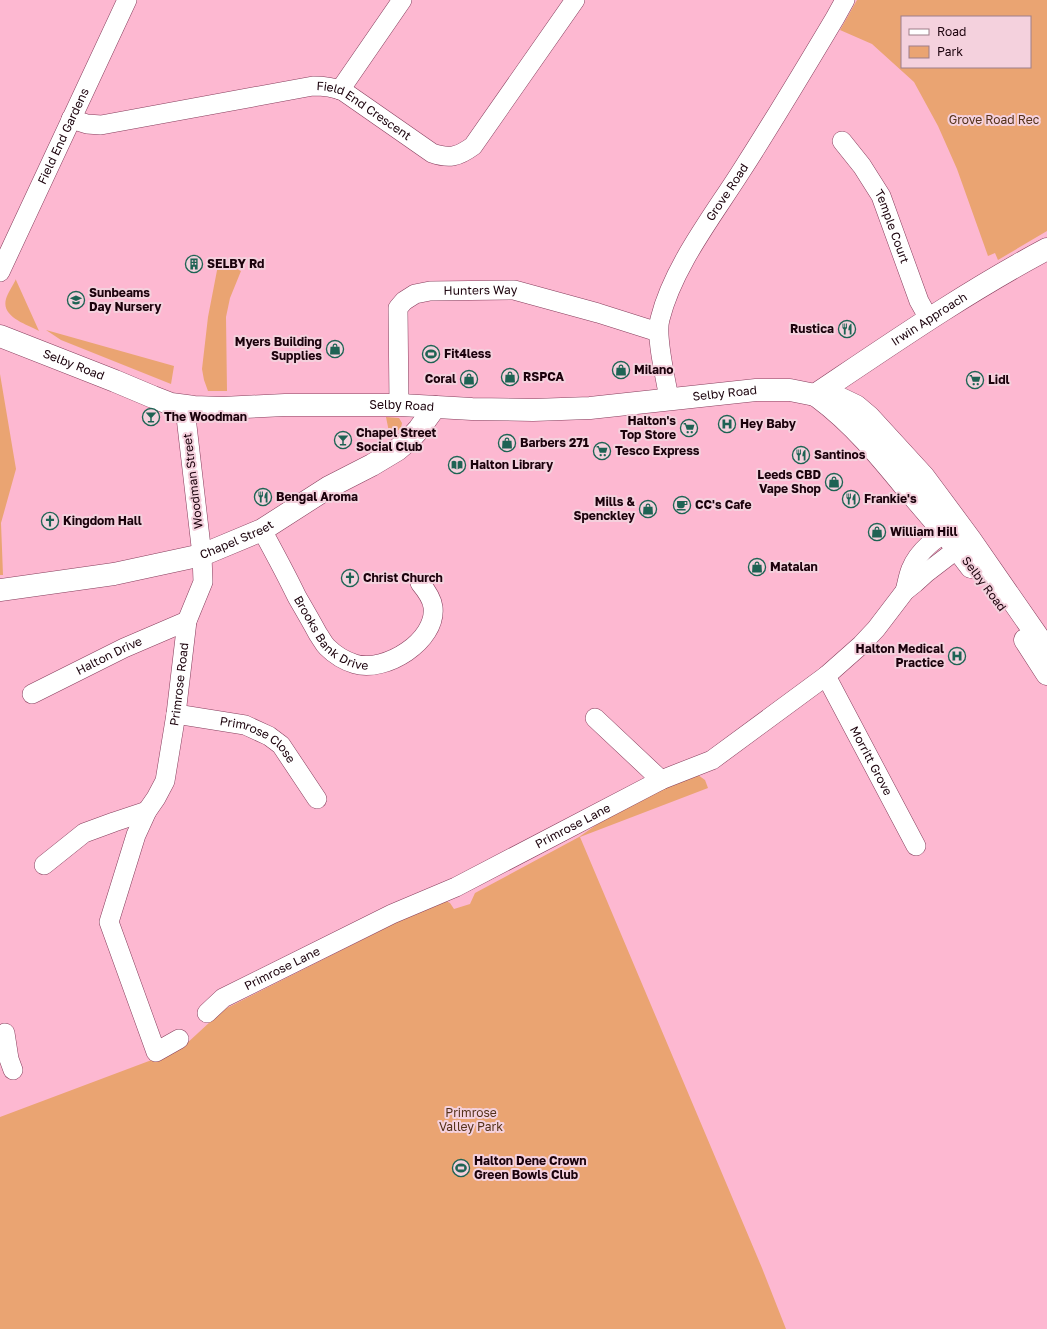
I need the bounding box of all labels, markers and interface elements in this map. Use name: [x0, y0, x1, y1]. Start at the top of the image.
legend: [901, 16, 1031, 68]
text: Road: [937, 24, 966, 39]
text: Park: [937, 44, 963, 59]
street label: Field End Crescent: [316, 78, 414, 143]
street label: Field End Gardens: [34, 85, 92, 186]
park label: Grove Road Rec: [949, 112, 1040, 127]
street label: Grove Road: [702, 160, 751, 224]
street label: Temple Court: [872, 186, 913, 266]
building icon: SELBY Rd: [184, 254, 204, 274]
place label: SELBY Rd: [207, 256, 264, 271]
street label: Hunters Way: [443, 282, 518, 298]
place label: Sunbeams Day Nursery: [89, 285, 162, 314]
street label: Irwin Approach: [888, 289, 970, 349]
school or university icon: Sunbeams Day Nursery: [66, 290, 86, 310]
restaurant icon: Rustica: [837, 319, 857, 339]
place label: Rustica: [790, 321, 834, 336]
place label: Myers Building Supplies: [235, 334, 322, 363]
shop icon: Myers Building Supplies: [325, 339, 345, 359]
sports icon: Fit4less: [421, 344, 441, 364]
street label: Selby Road: [41, 346, 107, 383]
place label: Fit4less: [444, 346, 491, 361]
shop icon: Milano: [611, 360, 631, 380]
place label: Milano: [634, 362, 673, 377]
shop icon: RSPCA: [500, 367, 520, 387]
shop icon: Coral: [459, 369, 479, 389]
place label: RSPCA: [523, 369, 565, 384]
supermarket icon: Lidl: [965, 370, 985, 390]
place label: Coral: [425, 371, 456, 386]
place label: Lidl: [988, 372, 1010, 387]
street label: Selby Road: [692, 382, 758, 404]
street label: Selby Road: [369, 397, 434, 414]
bar icon: The Woodman: [141, 407, 161, 427]
place label: The Woodman: [164, 409, 247, 424]
place label: Halton's Top Store: [620, 413, 676, 442]
hospital icon: Hey Baby: [717, 414, 737, 434]
place label: Hey Baby: [740, 416, 797, 431]
supermarket icon: Halton's Top Store: [679, 418, 699, 438]
place label: Chapel Street Social Club: [356, 425, 437, 454]
bar icon: Chapel Street Social Club: [333, 430, 353, 450]
street label: Woodman Street: [179, 432, 206, 530]
shop icon: Barbers 271: [497, 433, 517, 453]
place label: Barbers 271: [520, 435, 589, 450]
supermarket icon: Tesco Express: [592, 441, 612, 461]
place label: Tesco Express: [615, 443, 700, 458]
restaurant icon: Santinos: [791, 445, 811, 465]
place label: Santinos: [814, 447, 866, 462]
library icon: Halton Library: [447, 455, 467, 475]
place label: Halton Library: [470, 457, 554, 472]
place label: Leeds CBD Vape Shop: [757, 467, 822, 496]
shop icon: Leeds CBD Vape Shop: [824, 472, 844, 492]
restaurant icon: Bengal Aroma: [253, 487, 273, 507]
place label: Bengal Aroma: [276, 489, 358, 504]
restaurant icon: Frankie's: [841, 489, 861, 509]
place label: Frankie's: [864, 491, 917, 506]
place label: Mills & Spenckley: [573, 494, 636, 523]
cafe icon: CC's Cafe: [672, 495, 692, 515]
place label: CC's Cafe: [695, 497, 752, 512]
shop icon: Mills & Spenckley: [638, 499, 658, 519]
church icon: Kingdom Hall: [40, 511, 60, 531]
place label: Kingdom Hall: [63, 513, 142, 528]
street label: Chapel Street: [197, 516, 276, 562]
shop icon: William Hill: [867, 522, 887, 542]
place label: William Hill: [890, 524, 958, 539]
street label: Selby Road: [959, 553, 1010, 614]
shop icon: Matalan: [747, 557, 767, 577]
place label: Matalan: [770, 559, 818, 574]
church icon: Christ Church: [340, 568, 360, 588]
place label: Christ Church: [363, 570, 443, 585]
street label: Brooks Bank Drive: [291, 593, 369, 673]
street label: Halton Drive: [73, 633, 144, 678]
place label: Halton Medical Practice: [856, 641, 944, 670]
street label: Primrose Road: [166, 642, 191, 727]
hospital icon: Halton Medical Practice: [947, 646, 967, 666]
street label: Primrose Close: [219, 713, 299, 766]
street label: Morritt Grove: [847, 723, 896, 798]
street label: Primrose Lane: [533, 800, 613, 851]
street label: Primrose Lane: [242, 943, 322, 993]
park label: Primrose Valley Park: [439, 1105, 503, 1134]
place label: Halton Dene Crown Green Bowls Club: [474, 1153, 587, 1182]
sports icon: Halton Dene Crown Green Bowls Club: [451, 1158, 471, 1178]

